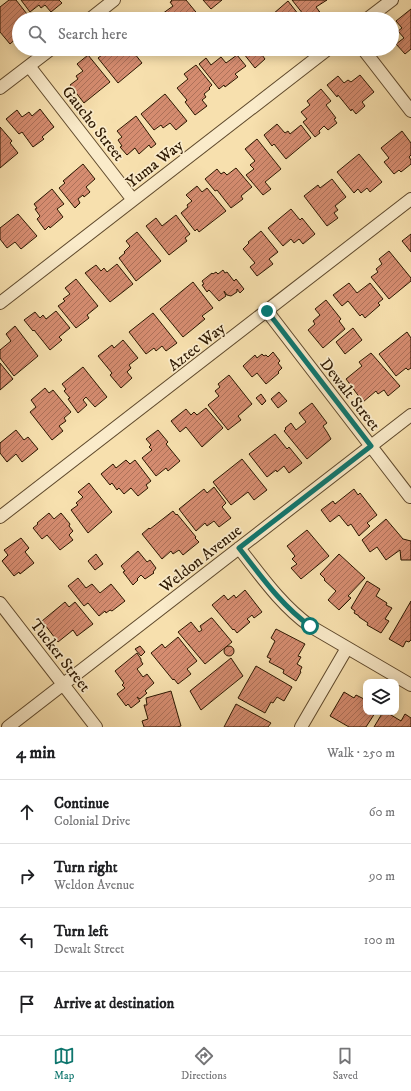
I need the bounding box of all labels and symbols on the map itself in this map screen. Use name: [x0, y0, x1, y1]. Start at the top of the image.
street label: Gaucho Street: [58, 82, 129, 165]
street label: Yuma Way: [122, 135, 188, 192]
route end: [258, 302, 276, 320]
street label: Aztec Way: [164, 318, 230, 375]
street label: Dewalt Street: [316, 354, 385, 435]
street label: Weldon Avenue: [155, 520, 246, 598]
street label: Tucker Street: [25, 615, 95, 696]
route start: [301, 617, 319, 635]

